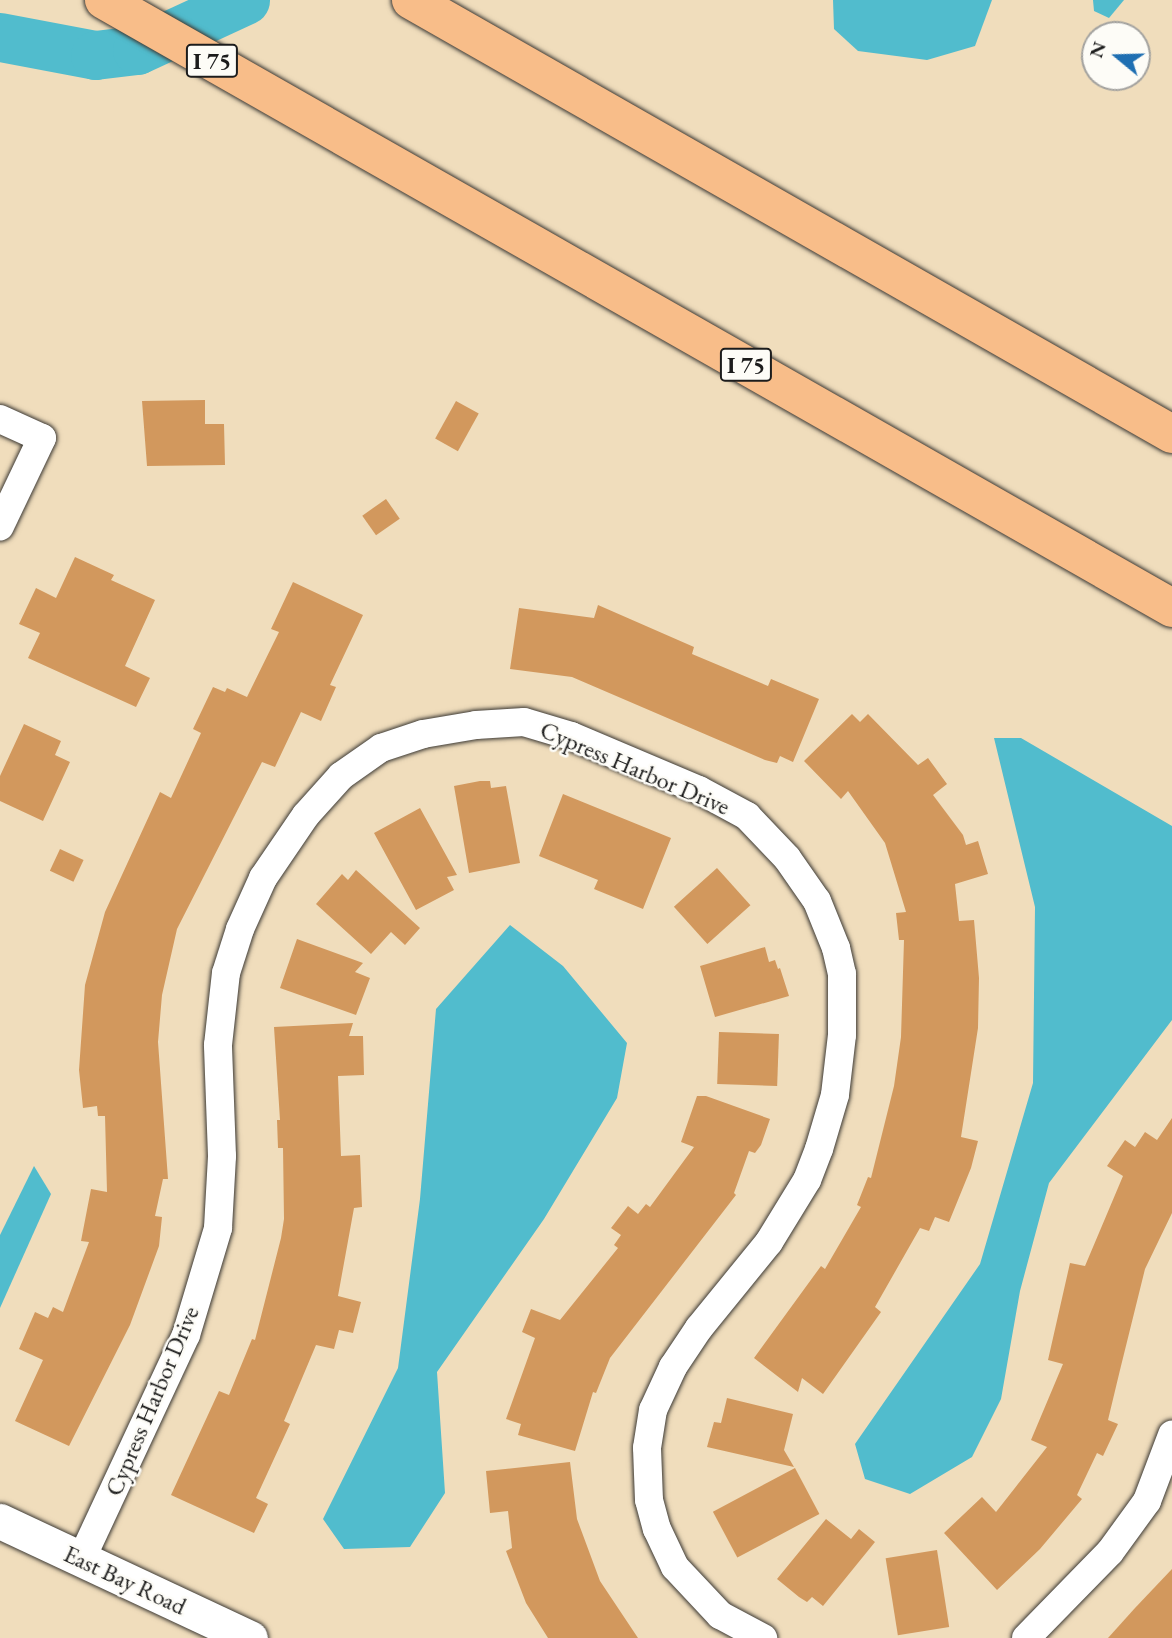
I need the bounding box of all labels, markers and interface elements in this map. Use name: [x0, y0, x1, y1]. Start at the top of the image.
north arrow: [1081, 21, 1151, 91]
text: N: [1083, 38, 1112, 61]
road number: I 75: [186, 41, 238, 80]
road number: I 75: [720, 346, 772, 384]
street label: Cypress Harbor Drive: [536, 715, 734, 821]
street label: Cypress Harbor Drive: [99, 1302, 205, 1500]
street label: East Bay Road: [59, 1539, 191, 1621]

